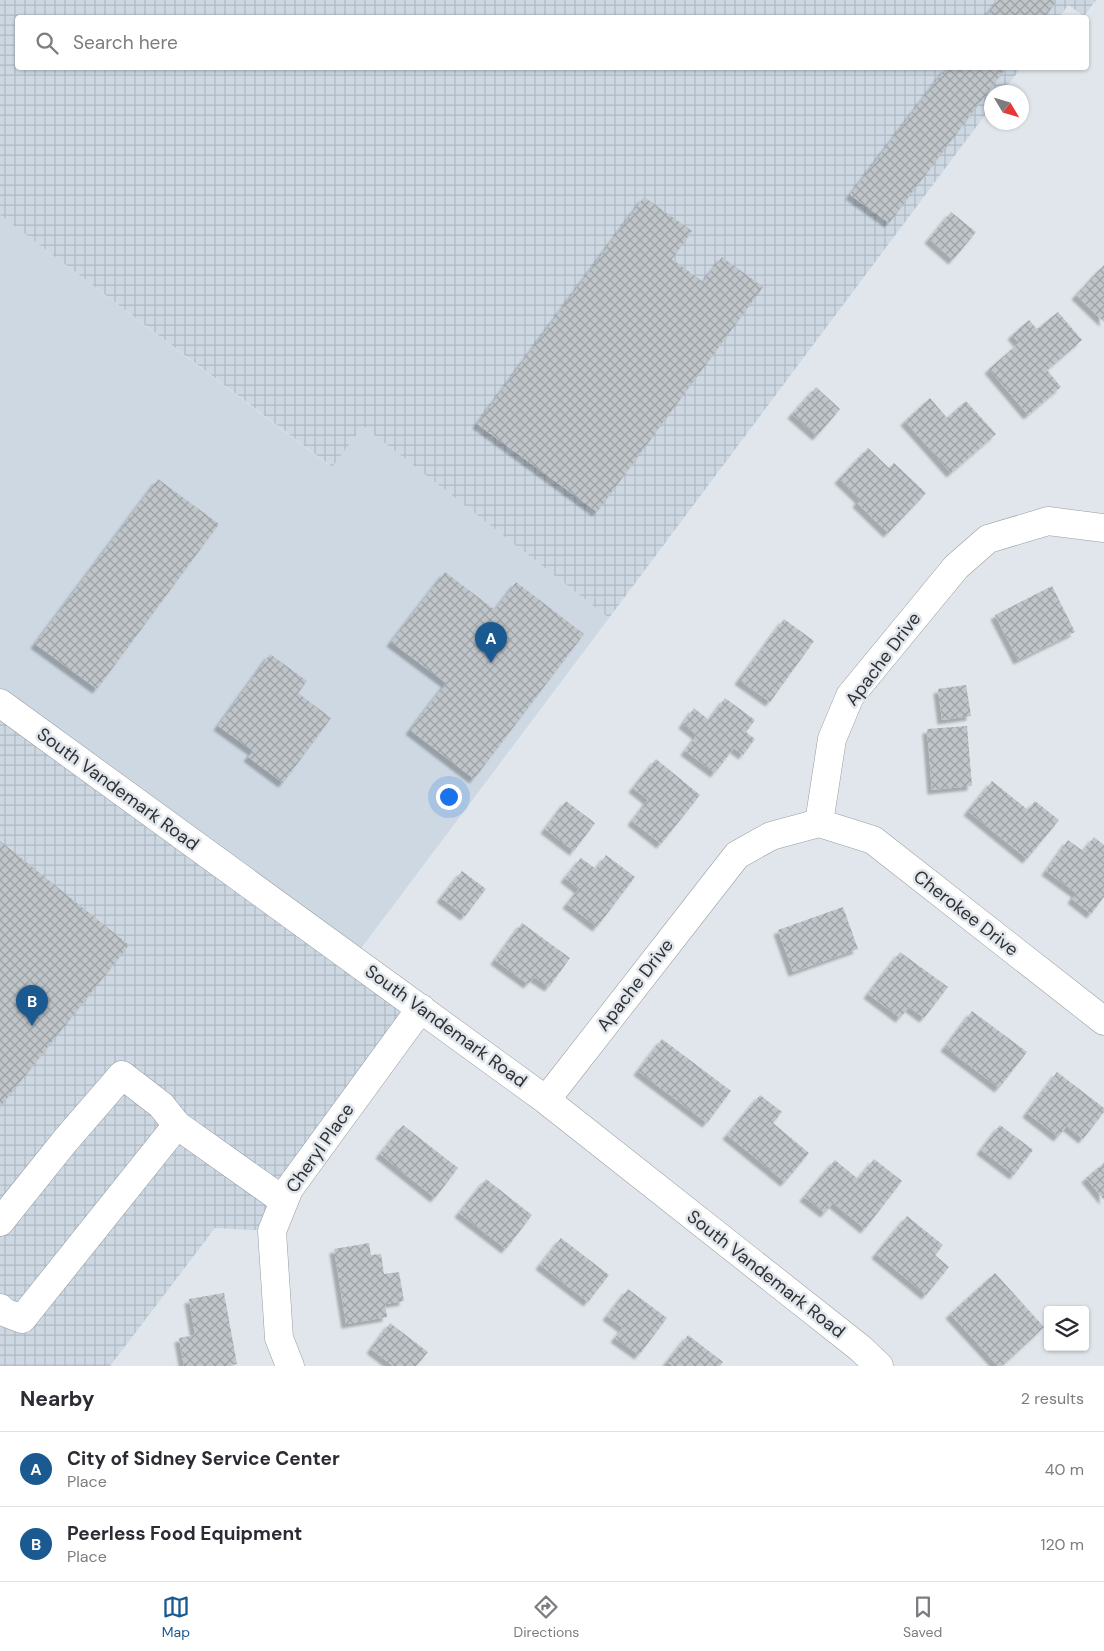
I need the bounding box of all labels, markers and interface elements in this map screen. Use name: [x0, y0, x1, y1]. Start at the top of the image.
search box: [15, 15, 1089, 70]
icon: search: [33, 29, 61, 57]
text: Search here: [73, 30, 178, 55]
north arrow: [984, 85, 1029, 130]
street label: Apache Drive: [840, 607, 926, 711]
pin: A: [475, 622, 507, 663]
street label: South Vandemark Road: [32, 722, 204, 856]
your location: [436, 784, 462, 810]
street label: Cherokee Drive: [909, 865, 1023, 961]
street label: Apache Drive: [591, 934, 679, 1036]
street label: South Vandemark Road: [360, 959, 532, 1093]
pin: B: [16, 985, 48, 1026]
street label: Cheryl Place: [280, 1099, 360, 1197]
street label: South Vandemark Road: [682, 1205, 850, 1343]
map controls: [1044, 1306, 1089, 1351]
button: layers: [1044, 1306, 1089, 1351]
text: Nearby: [20, 1385, 94, 1413]
text: 2 results: [1021, 1388, 1084, 1409]
text: City of Sidney Service Center: [67, 1446, 340, 1471]
text: A: [30, 1459, 42, 1480]
text: 40 m: [1045, 1459, 1084, 1480]
text: Place: [67, 1471, 107, 1492]
text: Peerless Food Equipment: [67, 1521, 302, 1546]
text: B: [31, 1534, 41, 1555]
text: 120 m: [1040, 1534, 1084, 1555]
text: Place: [67, 1546, 107, 1567]
tab: Map: [162, 1593, 190, 1641]
tab: Directions: [514, 1593, 579, 1641]
tab: Saved: [903, 1593, 942, 1641]

